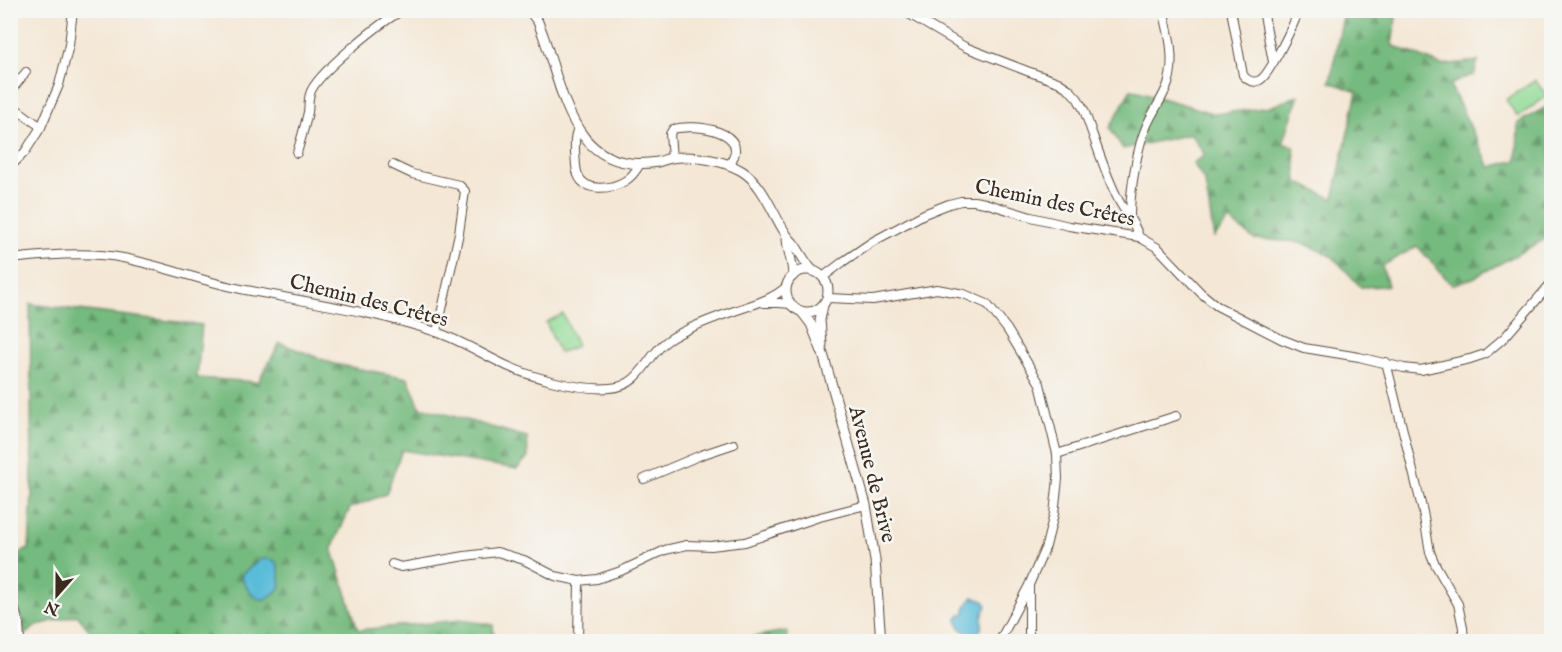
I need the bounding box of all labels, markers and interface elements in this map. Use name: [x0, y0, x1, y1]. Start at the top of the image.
street label: Chemin des Crêtes: [972, 173, 1137, 234]
street label: Chemin des Crêtes: [286, 269, 451, 334]
street label: Avenue de Brive: [841, 402, 902, 546]
north arrow: [27, 565, 87, 625]
text: N: [42, 595, 63, 619]

